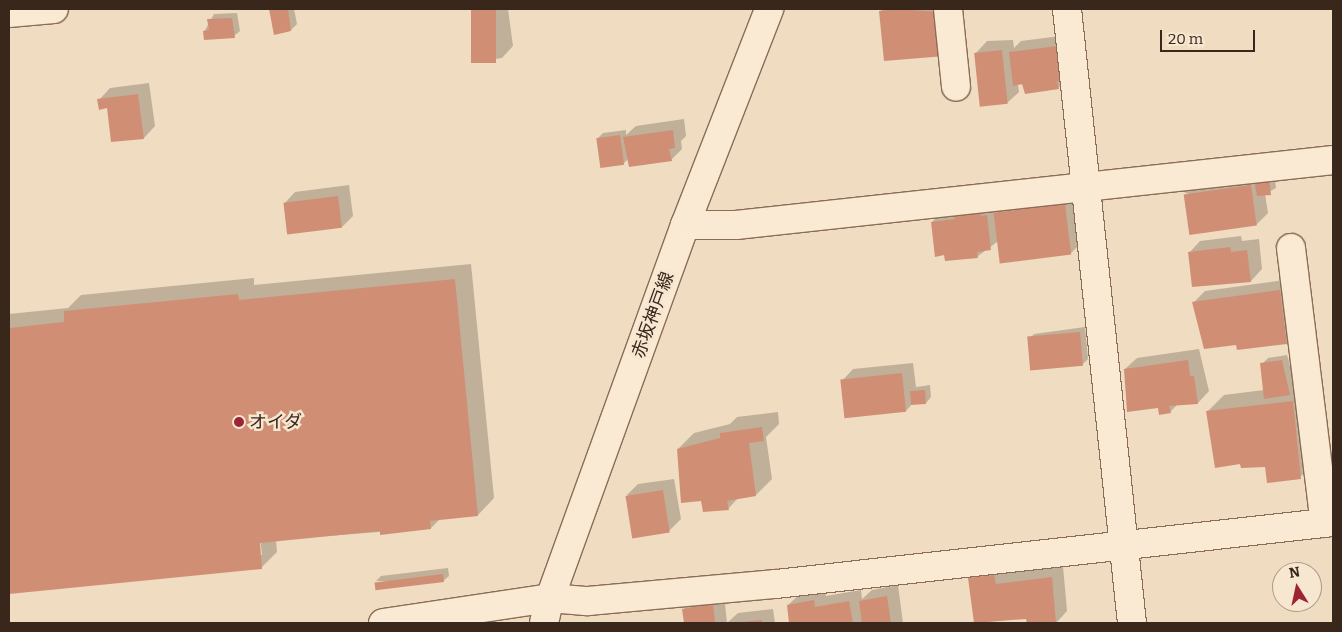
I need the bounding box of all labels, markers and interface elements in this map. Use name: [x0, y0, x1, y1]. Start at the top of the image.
scale bar: [1162, 20, 1257, 52]
text: 20 m: [1168, 30, 1203, 48]
street label: 赤坂神戸線: [627, 269, 679, 361]
place label: オイダ: [249, 411, 303, 433]
marker: オイダ: [233, 416, 245, 428]
north arrow: [1272, 562, 1322, 612]
text: N: [1288, 563, 1301, 582]

